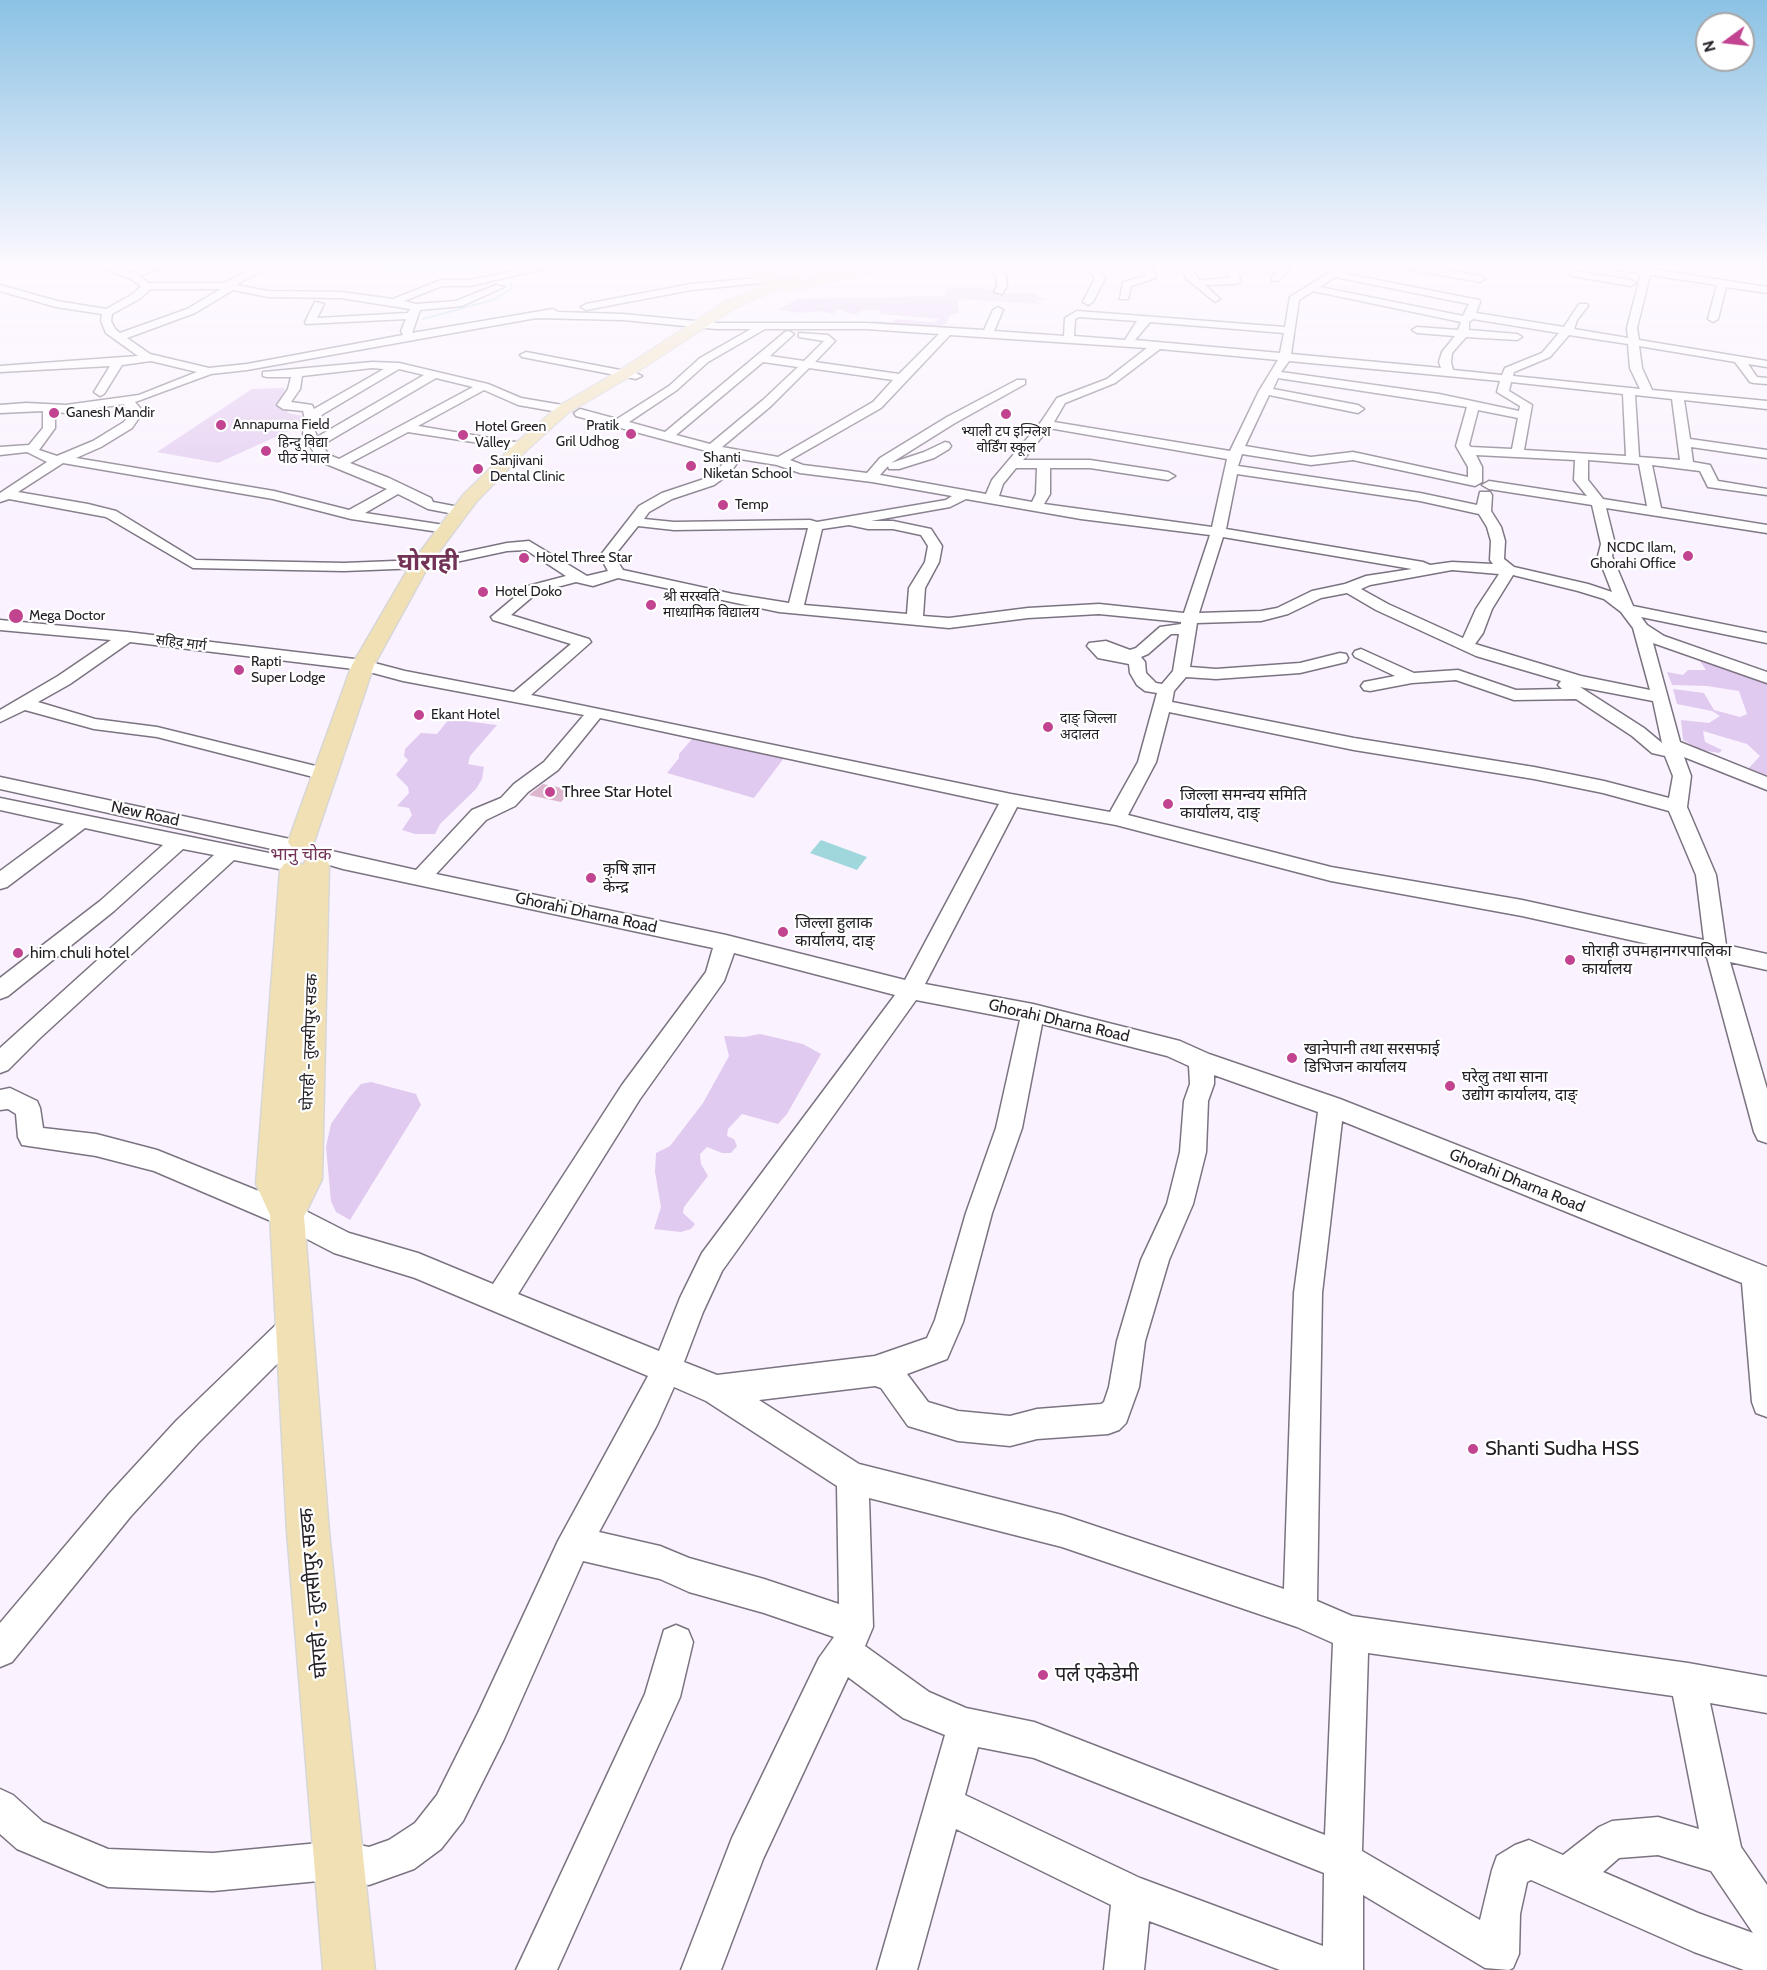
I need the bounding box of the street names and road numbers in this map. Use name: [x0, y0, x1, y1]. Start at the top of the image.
street label: सहिद मार्ग: [155, 632, 207, 654]
street label: New Road: [109, 797, 181, 831]
street label: Ghorahi Dharna Road: [513, 889, 659, 937]
street label: घोराही - तुलसीपुर सडक: [298, 973, 322, 1111]
street label: Ghorahi Dharna Road: [987, 995, 1131, 1047]
street label: Ghorahi Dharna Road: [1447, 1145, 1587, 1217]
street label: घोराही - तुलसीपुर सडक: [295, 1507, 333, 1679]

